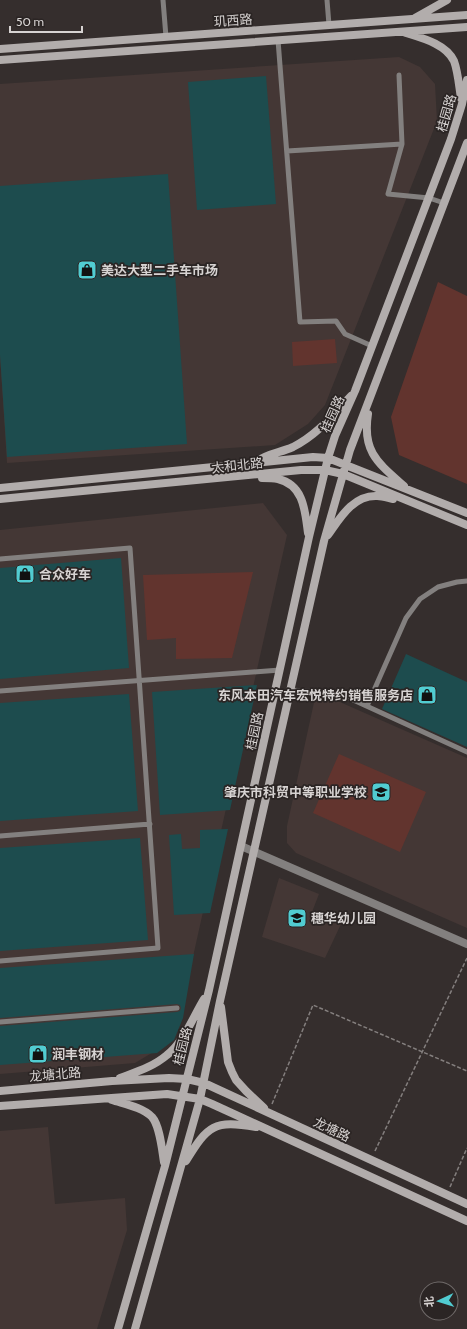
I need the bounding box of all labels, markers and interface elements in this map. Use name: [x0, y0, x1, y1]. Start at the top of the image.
scale bar: [10, 8, 82, 34]
street label: 玑西路: [213, 11, 253, 29]
text: 50 m: [16, 14, 44, 29]
street label: 桂园路: [433, 92, 459, 134]
shop icon: 美达大型二手车市场: [76, 259, 98, 281]
place label: 美达大型二手车市场: [101, 262, 218, 278]
street label: 桂园路: [317, 393, 347, 435]
street label: 太和北路: [210, 454, 264, 476]
shop icon: 合众好车: [14, 563, 36, 585]
place label: 合众好车: [39, 566, 91, 582]
shop icon: 东风本田汽车宏悦特约销售服务店: [416, 684, 438, 706]
place label: 东风本田汽车宏悦特约销售服务店: [218, 687, 413, 703]
street label: 桂园路: [242, 710, 266, 752]
school or university icon: 肇庆市科贸中等职业学校: [370, 781, 392, 803]
place label: 肇庆市科贸中等职业学校: [224, 784, 367, 800]
school or university icon: 穗华幼儿园: [286, 907, 308, 929]
place label: 穗华幼儿园: [311, 910, 376, 926]
street label: 桂园路: [170, 1025, 194, 1067]
shop icon: 润丰钢材: [27, 1043, 49, 1065]
place label: 润丰钢材: [52, 1046, 104, 1062]
street label: 龙塘北路: [28, 1064, 82, 1084]
street label: 龙塘路: [311, 1114, 353, 1144]
north arrow: [419, 1281, 459, 1321]
text: 北: [422, 1296, 436, 1308]

